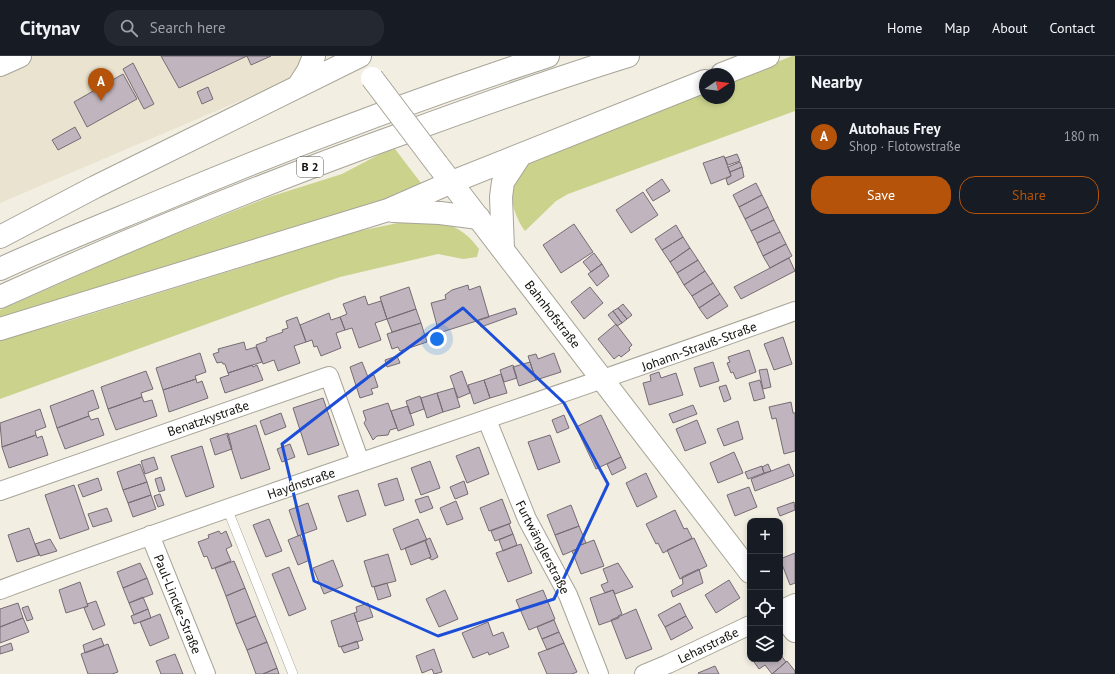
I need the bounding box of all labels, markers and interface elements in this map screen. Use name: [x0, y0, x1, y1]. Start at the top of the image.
search box: [104, 10, 384, 46]
text: Citynav: [20, 16, 80, 40]
icon: search: [118, 17, 140, 39]
text: Search here: [150, 18, 226, 37]
text: Home: [887, 19, 922, 37]
text: Map: [944, 19, 970, 37]
text: About: [992, 19, 1028, 37]
text: Contact: [1050, 19, 1095, 37]
pin: A: [88, 68, 114, 101]
north arrow: [699, 68, 735, 104]
text: Nearby: [811, 71, 862, 93]
text: Autohaus Frey: [849, 119, 941, 138]
text: A: [820, 128, 828, 145]
text: 180 m: [1064, 128, 1099, 145]
text: Shop · Flotowstraße: [849, 138, 961, 155]
road number: B 2: [297, 157, 323, 177]
button: Save: [811, 176, 951, 214]
button: Share: [959, 176, 1099, 214]
street label: Bahnhofstraße: [521, 277, 584, 352]
street label: Johann-Strauß-Straße: [638, 318, 759, 376]
your location: [427, 329, 447, 349]
street label: Benatzkystraße: [165, 397, 251, 440]
street label: Haydnstraße: [265, 464, 337, 503]
street label: Furtwänglerstraße: [512, 498, 573, 597]
map controls: [747, 518, 783, 662]
button: +: [747, 518, 783, 554]
street label: Paul-Lincke-Straße: [150, 552, 205, 656]
button: −: [747, 554, 783, 590]
button: locate: [747, 590, 783, 626]
street label: Leharstraße: [675, 623, 741, 667]
button: layers: [747, 626, 783, 662]

